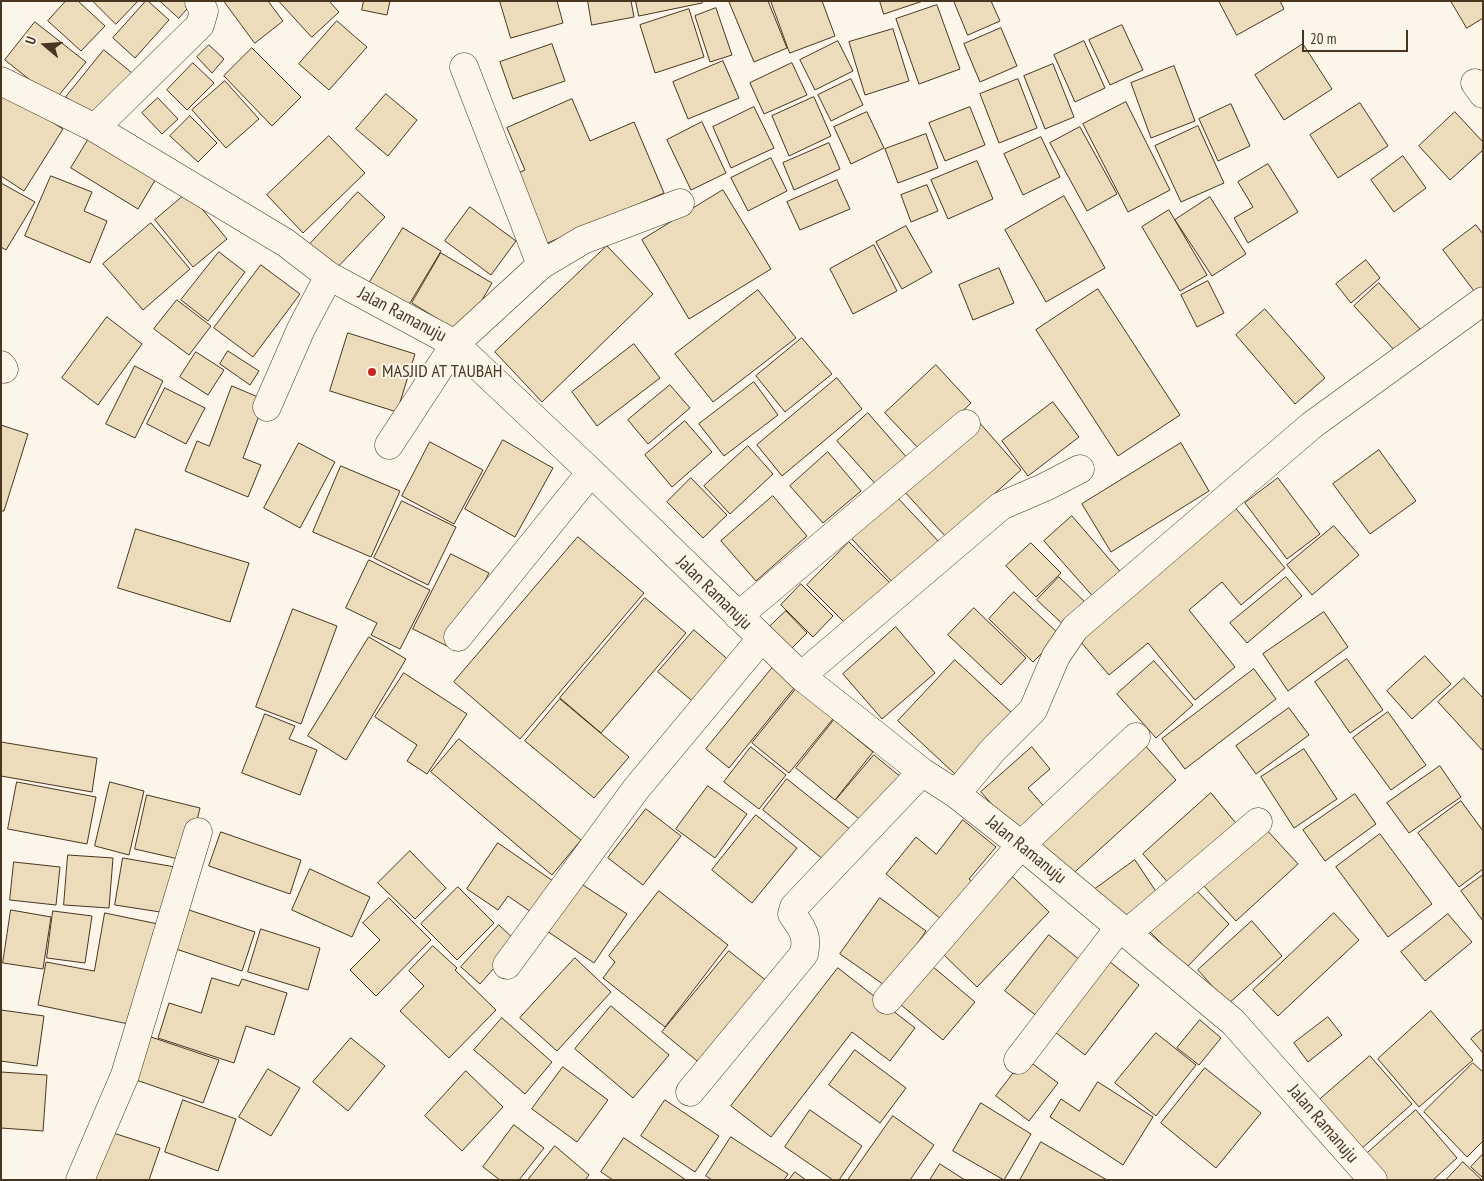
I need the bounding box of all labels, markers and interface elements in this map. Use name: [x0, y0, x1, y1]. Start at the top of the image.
north arrow: [20, 20, 70, 70]
scale bar: [1304, 20, 1410, 52]
text: 20 m: [1310, 29, 1336, 48]
text: U: [21, 34, 40, 47]
street label: Jalan Ramanuju: [354, 283, 450, 347]
place label: MASJID AT TAUBAH: [382, 361, 502, 383]
marker: MASJID AT TAUBAH: [366, 366, 378, 378]
street label: Jalan Ramanuju: [672, 552, 756, 634]
street label: Jalan Ramanuju: [982, 811, 1070, 889]
street label: Jalan Ramanuju: [1283, 1080, 1363, 1168]

